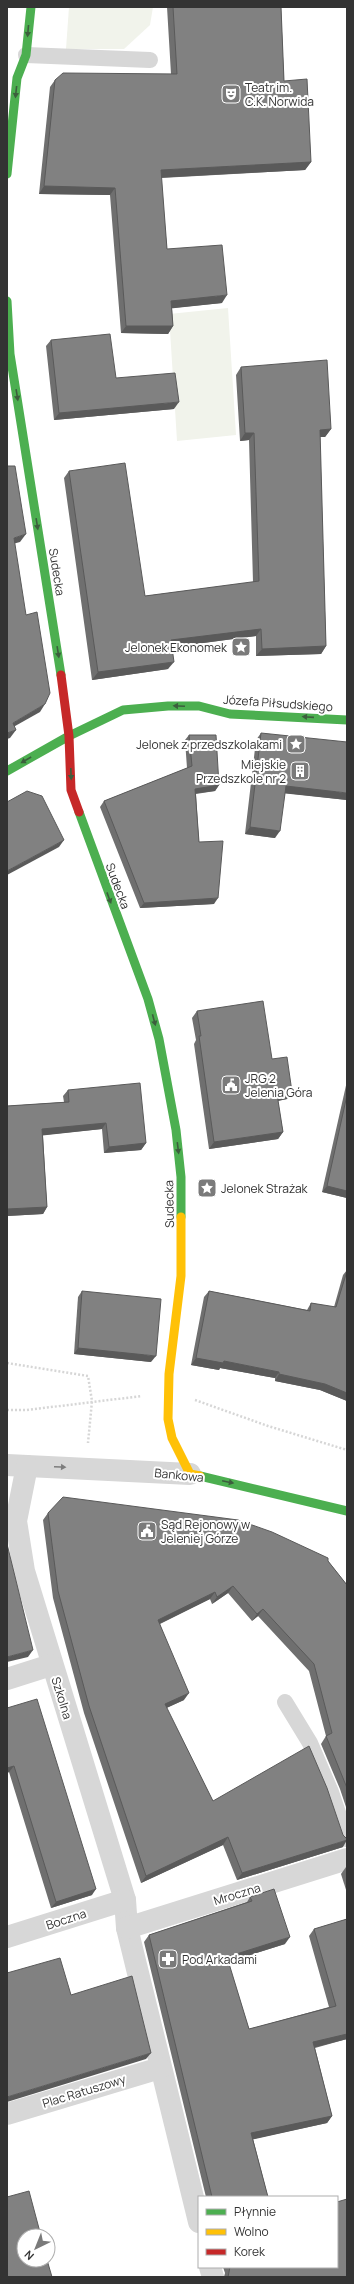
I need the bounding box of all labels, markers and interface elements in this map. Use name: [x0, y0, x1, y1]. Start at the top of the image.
one-way arrow: [25, 25, 32, 37]
place label: Teatr im. C.K. Norwida: [245, 79, 314, 110]
theatre icon: Teatr im. C.K. Norwida: [220, 83, 242, 105]
one-way arrow: [12, 86, 19, 98]
one-way arrow: [14, 389, 20, 402]
one-way arrow: [34, 518, 40, 530]
street label: Sudecka: [45, 547, 69, 597]
place icon: Jelonek Ekonomek: [230, 636, 252, 658]
place label: Jelonek Ekonomek: [125, 639, 228, 656]
one-way arrow: [55, 646, 61, 658]
street label: Józefa Piłsudskiego: [223, 691, 333, 715]
one-way arrow: [172, 703, 185, 709]
one-way arrow: [302, 714, 314, 721]
place icon: Jelonek z przedszkolakami: [285, 733, 307, 755]
place label: Jelonek z przedszkolakami: [136, 736, 282, 753]
place label: Miejskie Przedszkole nr 2: [196, 756, 286, 787]
one-way arrow: [20, 757, 32, 764]
building icon: Miejskie Przedszkole nr 2: [289, 760, 311, 782]
one-way arrow: [67, 768, 74, 780]
street label: Sudecka: [102, 861, 134, 911]
one-way arrow: [107, 892, 113, 904]
one-way arrow: [151, 1014, 157, 1026]
place label: JRG 2 Jelenia Góra: [245, 1070, 313, 1101]
public building icon: JRG 2 Jelenia Góra: [220, 1074, 242, 1096]
one-way arrow: [175, 1142, 181, 1154]
place icon: Jelonek Strażak: [196, 1177, 218, 1199]
street label: Sudecka: [160, 1180, 178, 1228]
place label: Jelonek Strażak: [221, 1180, 309, 1197]
one-way arrow: [54, 1464, 67, 1470]
street label: Bankowa: [154, 1464, 204, 1486]
one-way arrow: [222, 1479, 234, 1485]
place label: Sąd Rejonowy w Jeleniej Górze: [161, 1516, 250, 1547]
public building icon: Sąd Rejonowy w Jeleniej Górze: [136, 1520, 158, 1542]
street label: Szkolna: [48, 1675, 76, 1721]
street label: Mroczna: [211, 1879, 263, 1909]
street label: Boczna: [44, 1905, 88, 1933]
pharmacy icon: Pod Arkadami: [157, 1948, 179, 1970]
place label: Pod Arkadami: [182, 1951, 257, 1968]
street label: Plac Ratuszowy: [40, 2070, 128, 2112]
legend: [198, 2196, 338, 2268]
text: Płynnie: [234, 2203, 276, 2220]
text: Wolno: [234, 2223, 269, 2240]
north arrow: [16, 2228, 56, 2268]
text: Korek: [234, 2243, 266, 2260]
text: N: [21, 2247, 37, 2264]

